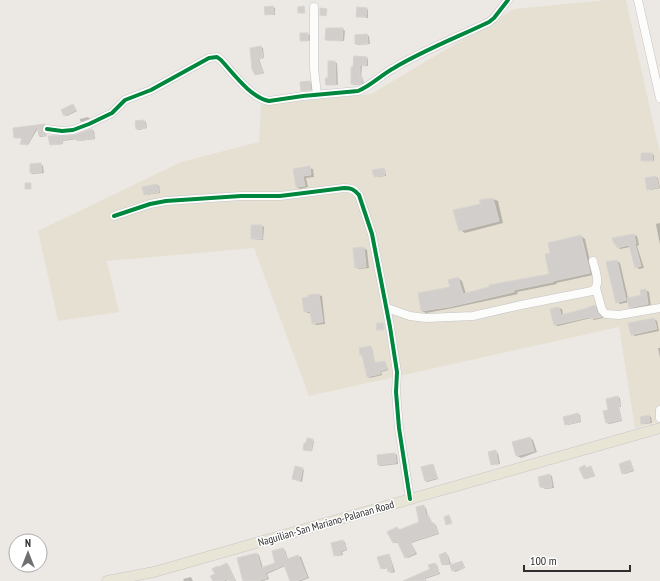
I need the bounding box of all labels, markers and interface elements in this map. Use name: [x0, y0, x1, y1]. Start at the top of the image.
street label: Naguilian-San Mariano-Palanan Road: [256, 497, 396, 549]
north arrow: [8, 533, 48, 573]
text: N: [25, 536, 31, 550]
scale bar: [524, 547, 630, 573]
text: 100 m: [530, 553, 557, 568]

